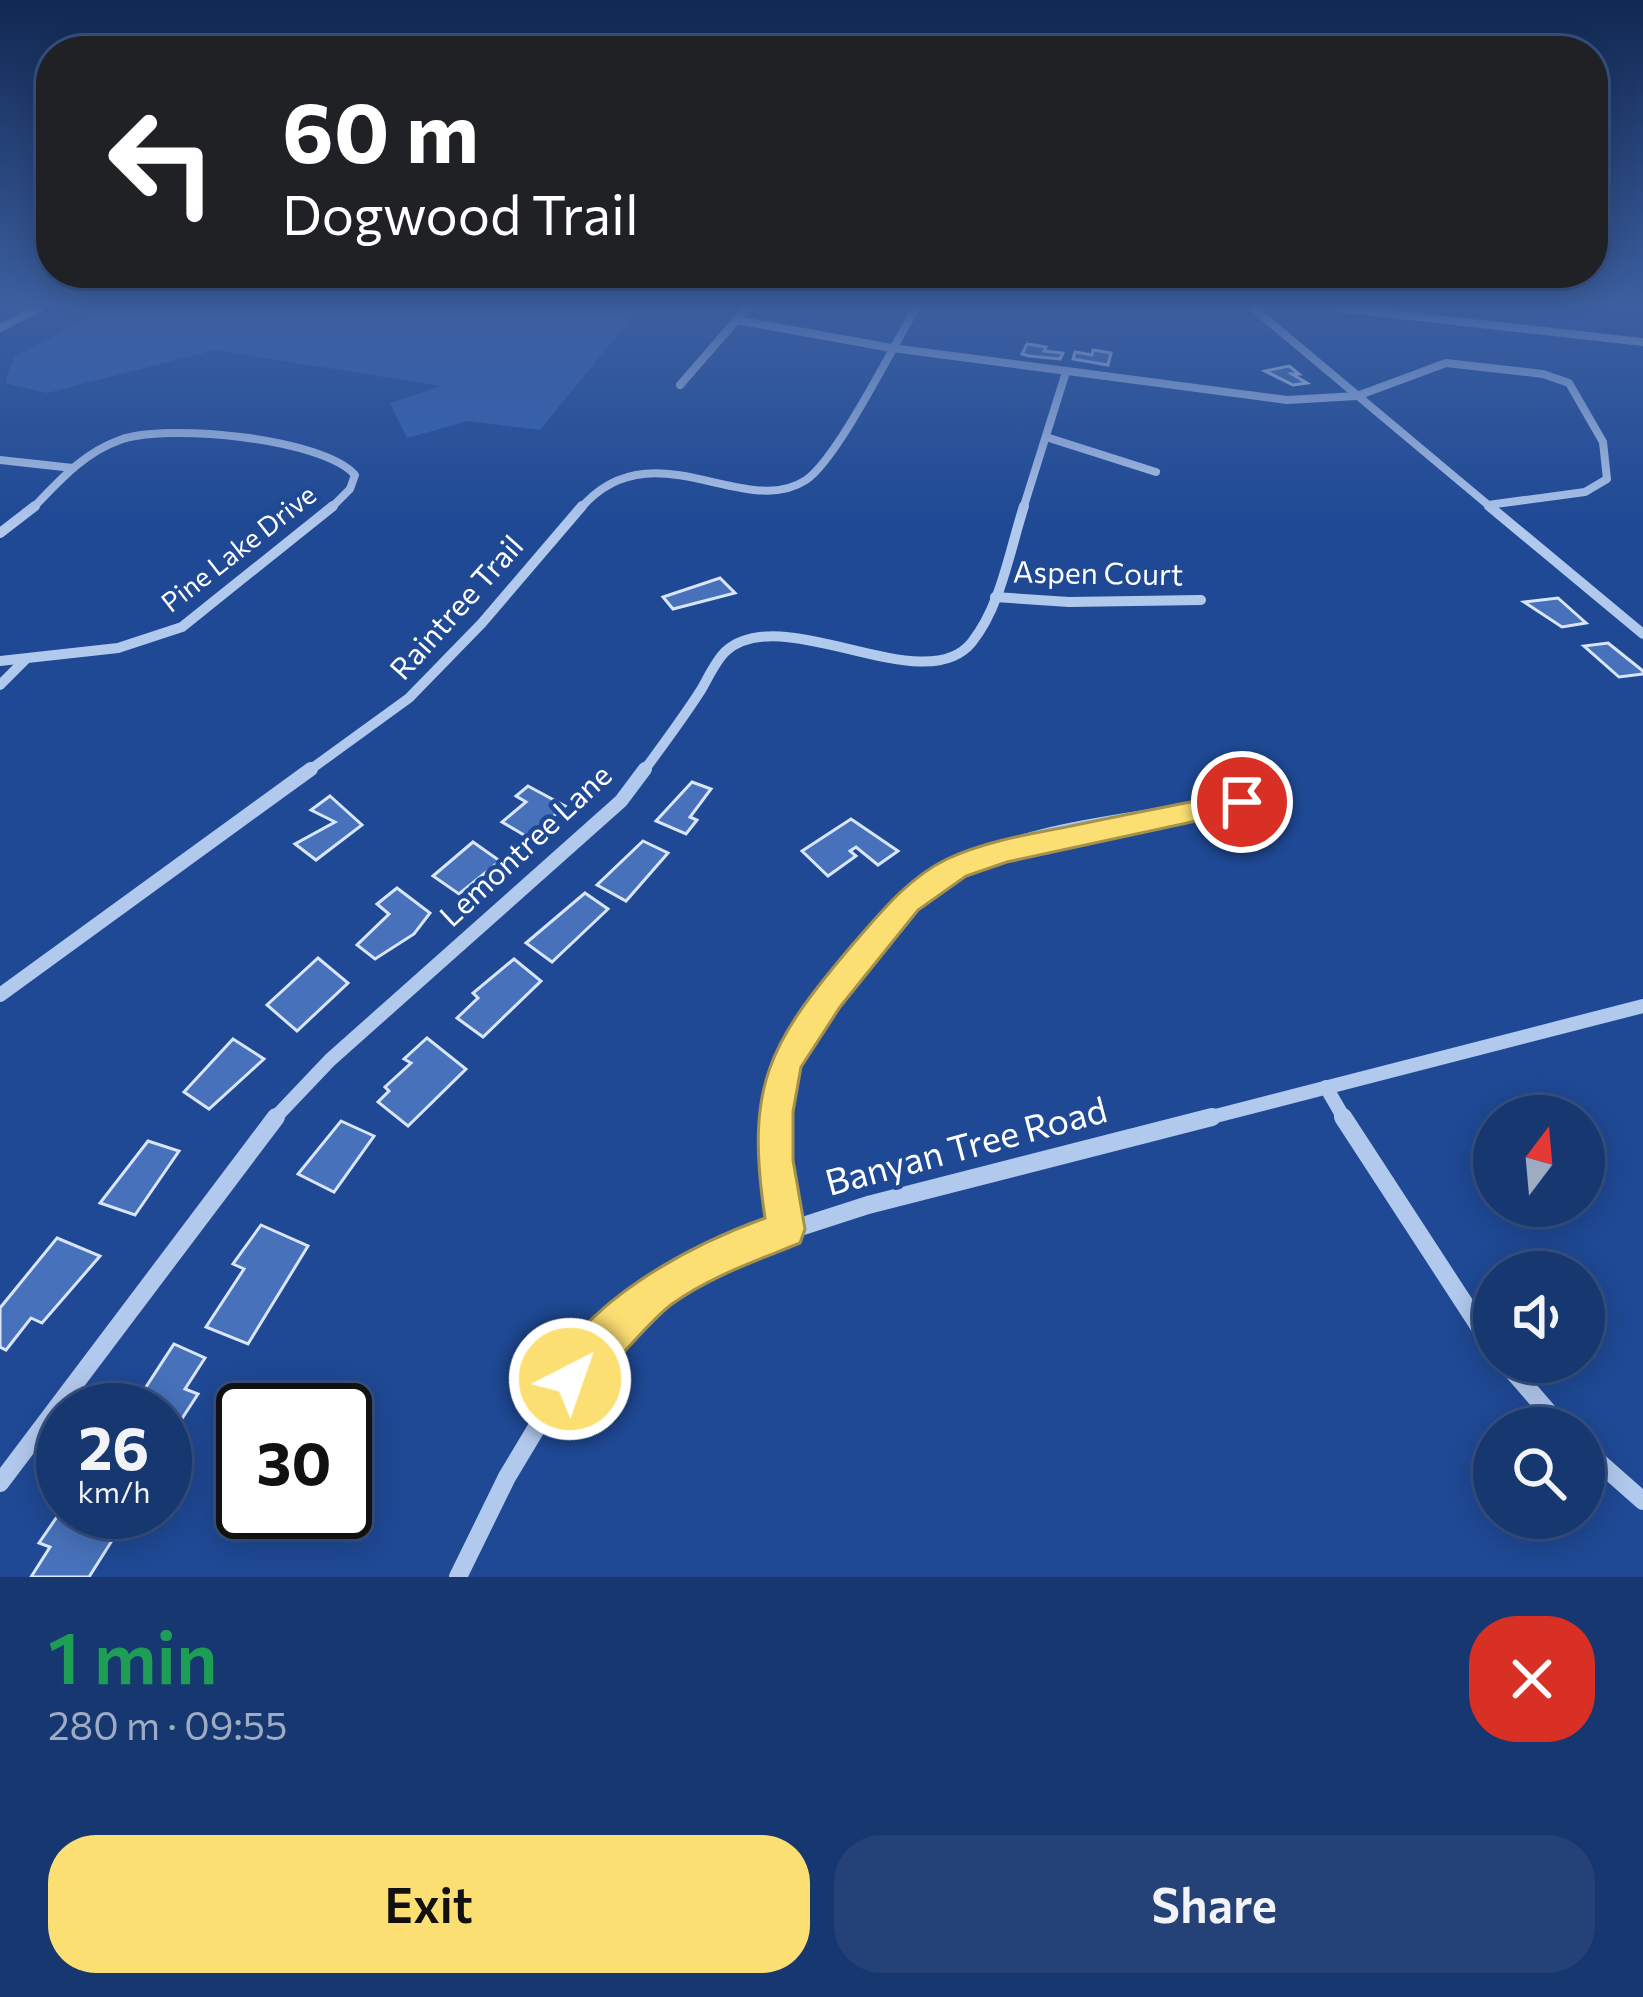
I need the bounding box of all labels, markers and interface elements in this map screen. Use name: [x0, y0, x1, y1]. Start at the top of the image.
text: 60 m: [282, 78, 479, 180]
icon: left: [84, 84, 240, 240]
text: Dogwood Trail: [282, 180, 639, 246]
street label: Pine Lake Drive: [154, 477, 322, 618]
street label: Raintree Trail: [381, 527, 530, 686]
street label: Aspen Court: [1013, 552, 1184, 591]
pin: [1191, 751, 1293, 853]
street label: Lemontree Lane: [431, 755, 618, 933]
icon: arrive: [1209, 769, 1275, 835]
street label: Banyan Tree Road: [820, 1085, 1111, 1203]
north arrow: [1473, 1095, 1605, 1227]
map controls: [1473, 1095, 1605, 1539]
button: sound: [1473, 1251, 1605, 1383]
position arrow: [507, 1316, 633, 1442]
speed limit sign: 30: [216, 1383, 372, 1539]
button: search: [1473, 1407, 1605, 1539]
text: 26: [79, 1409, 149, 1482]
text: km/h: [78, 1472, 150, 1509]
text: 1 min: [48, 1611, 218, 1699]
button: close: [1469, 1616, 1595, 1742]
text: 280 m · 09:55: [48, 1700, 287, 1748]
button: Exit: [48, 1835, 810, 1973]
button: Share: [834, 1835, 1595, 1973]

